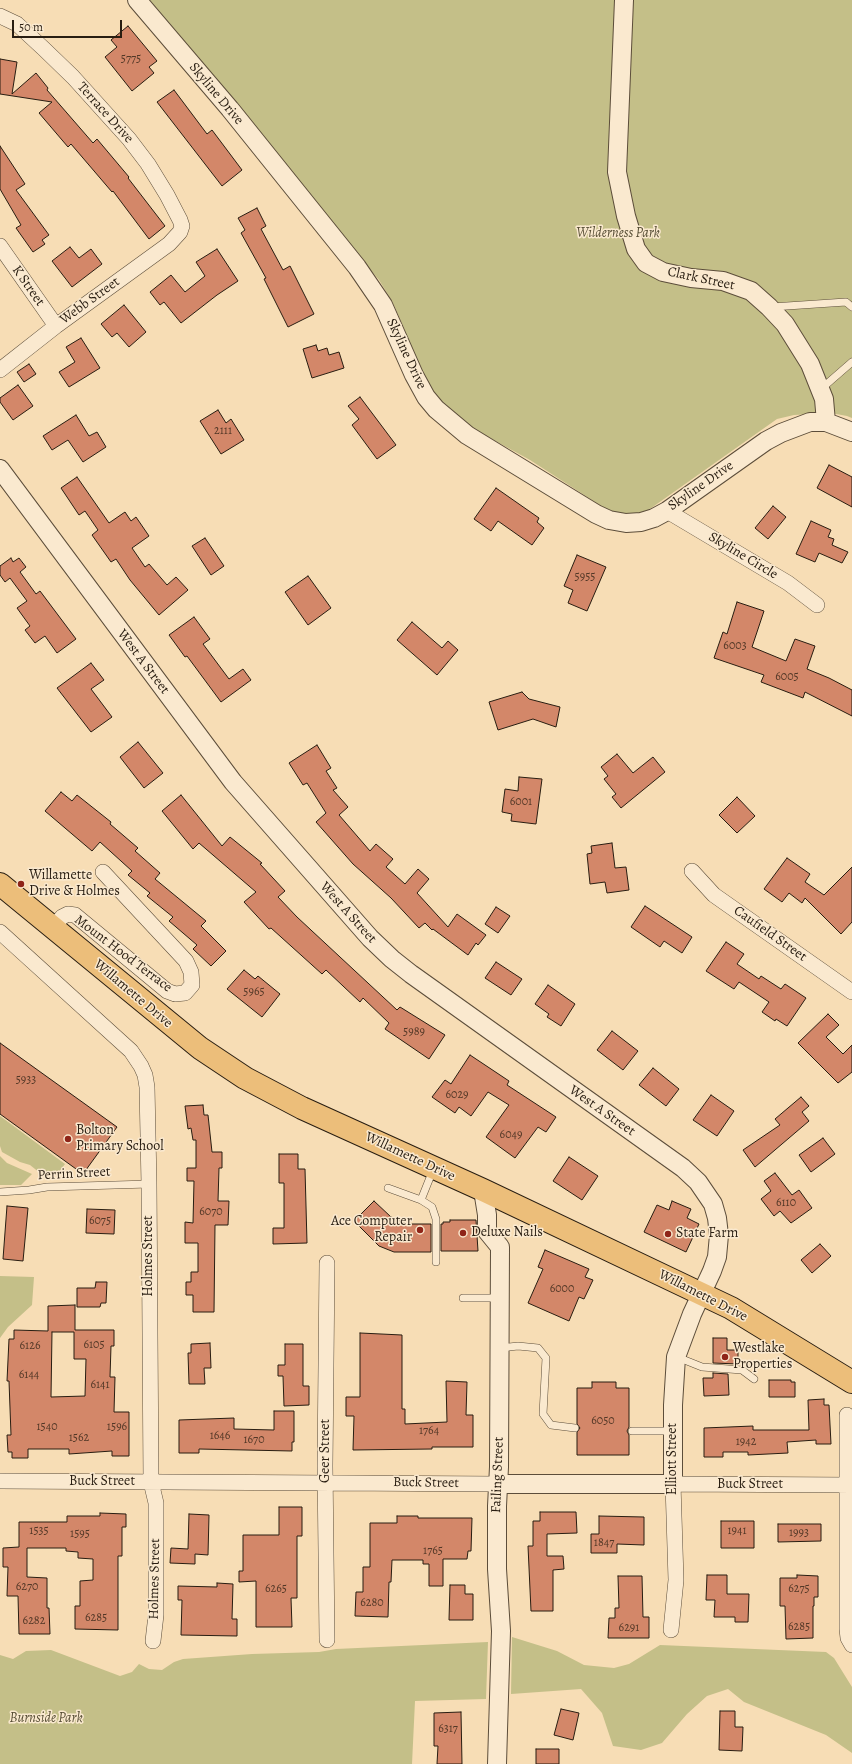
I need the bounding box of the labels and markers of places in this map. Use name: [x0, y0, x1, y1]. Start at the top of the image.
place label: Willamette Drive & Holmes: [29, 868, 120, 900]
marker: Willamette Drive & Holmes: [16, 879, 26, 889]
place label: Bolton Primary School: [76, 1123, 164, 1156]
marker: Bolton Primary School: [63, 1134, 73, 1144]
place label: Ace Computer Repair: [331, 1214, 412, 1246]
marker: Ace Computer Repair: [415, 1225, 425, 1235]
place label: Deluxe Nails: [471, 1225, 543, 1241]
place label: State Farm: [676, 1226, 738, 1242]
marker: Deluxe Nails: [458, 1228, 468, 1238]
marker: State Farm: [663, 1229, 673, 1239]
place label: Westlake Properties: [733, 1341, 792, 1374]
marker: Westlake Properties: [720, 1352, 730, 1362]

